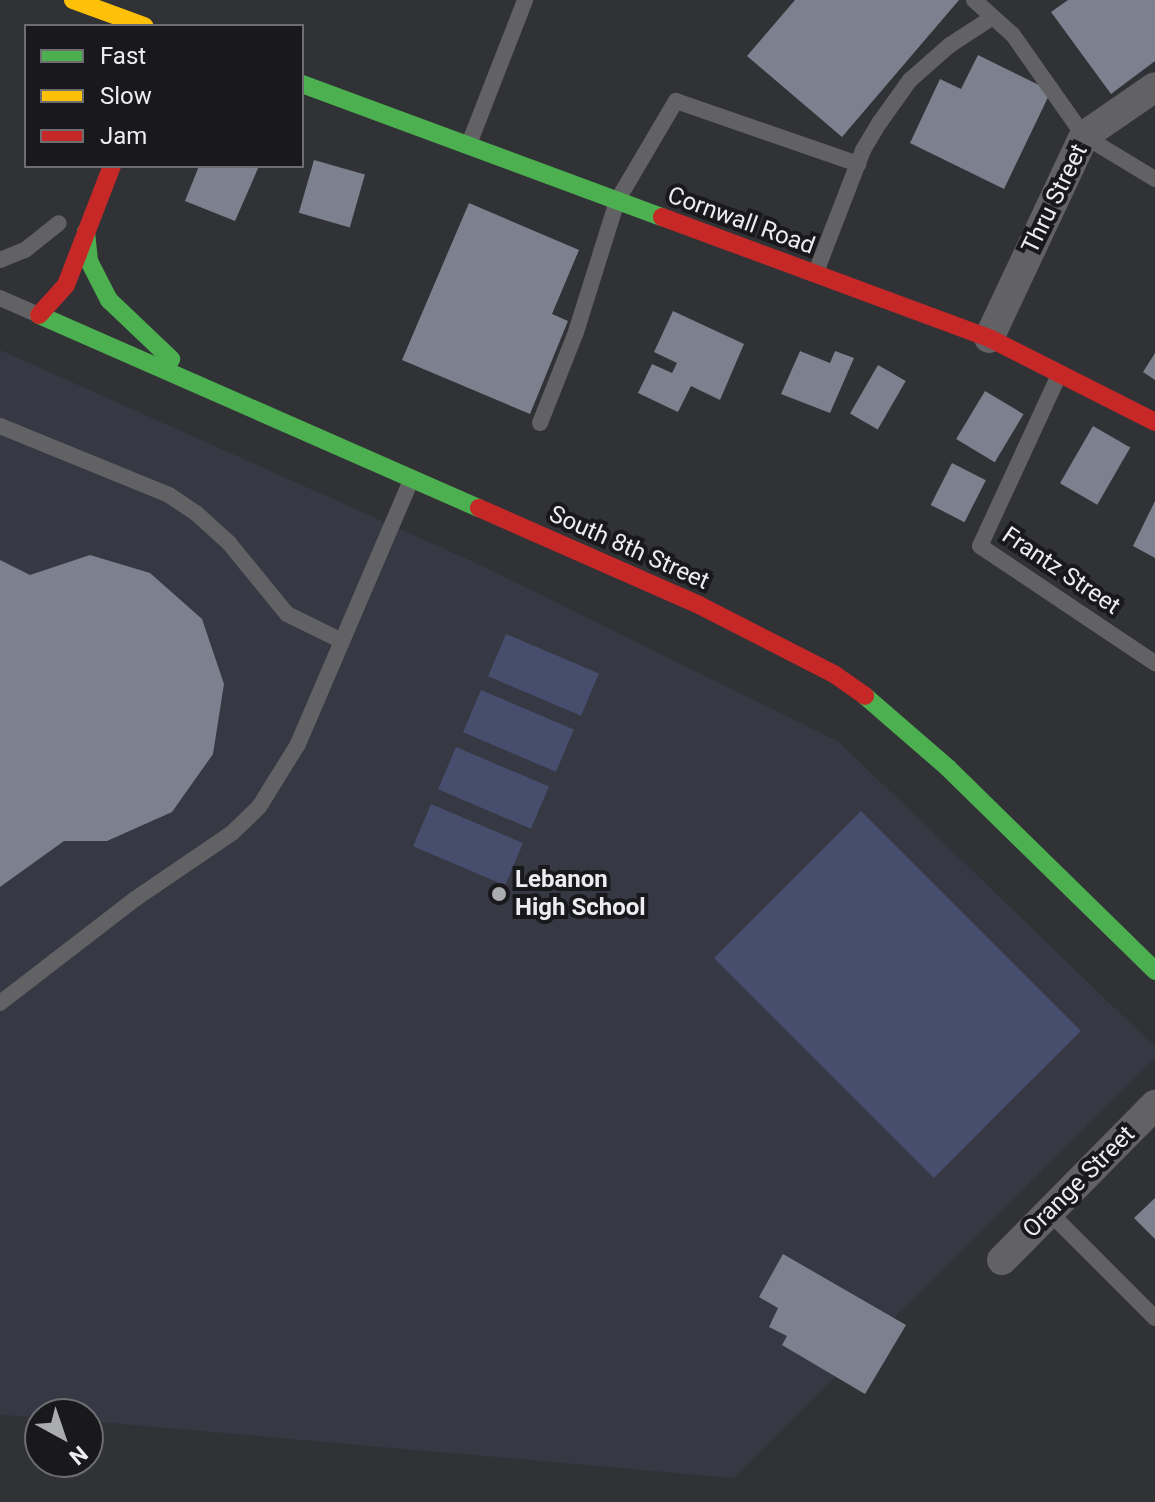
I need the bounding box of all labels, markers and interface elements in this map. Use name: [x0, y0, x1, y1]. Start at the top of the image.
legend: [24, 24, 304, 168]
text: Fast: [100, 42, 146, 70]
text: Slow: [100, 82, 152, 110]
text: Jam: [100, 122, 147, 150]
street label: Thru Street: [1016, 140, 1094, 258]
street label: Cornwall Road: [663, 181, 819, 261]
street label: South 8th Street: [545, 500, 713, 596]
street label: Frantz Street: [997, 521, 1125, 621]
place label: Lebanon High School: [515, 866, 646, 922]
marker: Lebanon High School: [490, 885, 508, 903]
street label: Orange Street: [1017, 1120, 1141, 1244]
north arrow: [24, 1398, 104, 1478]
text: N: [64, 1441, 92, 1470]

